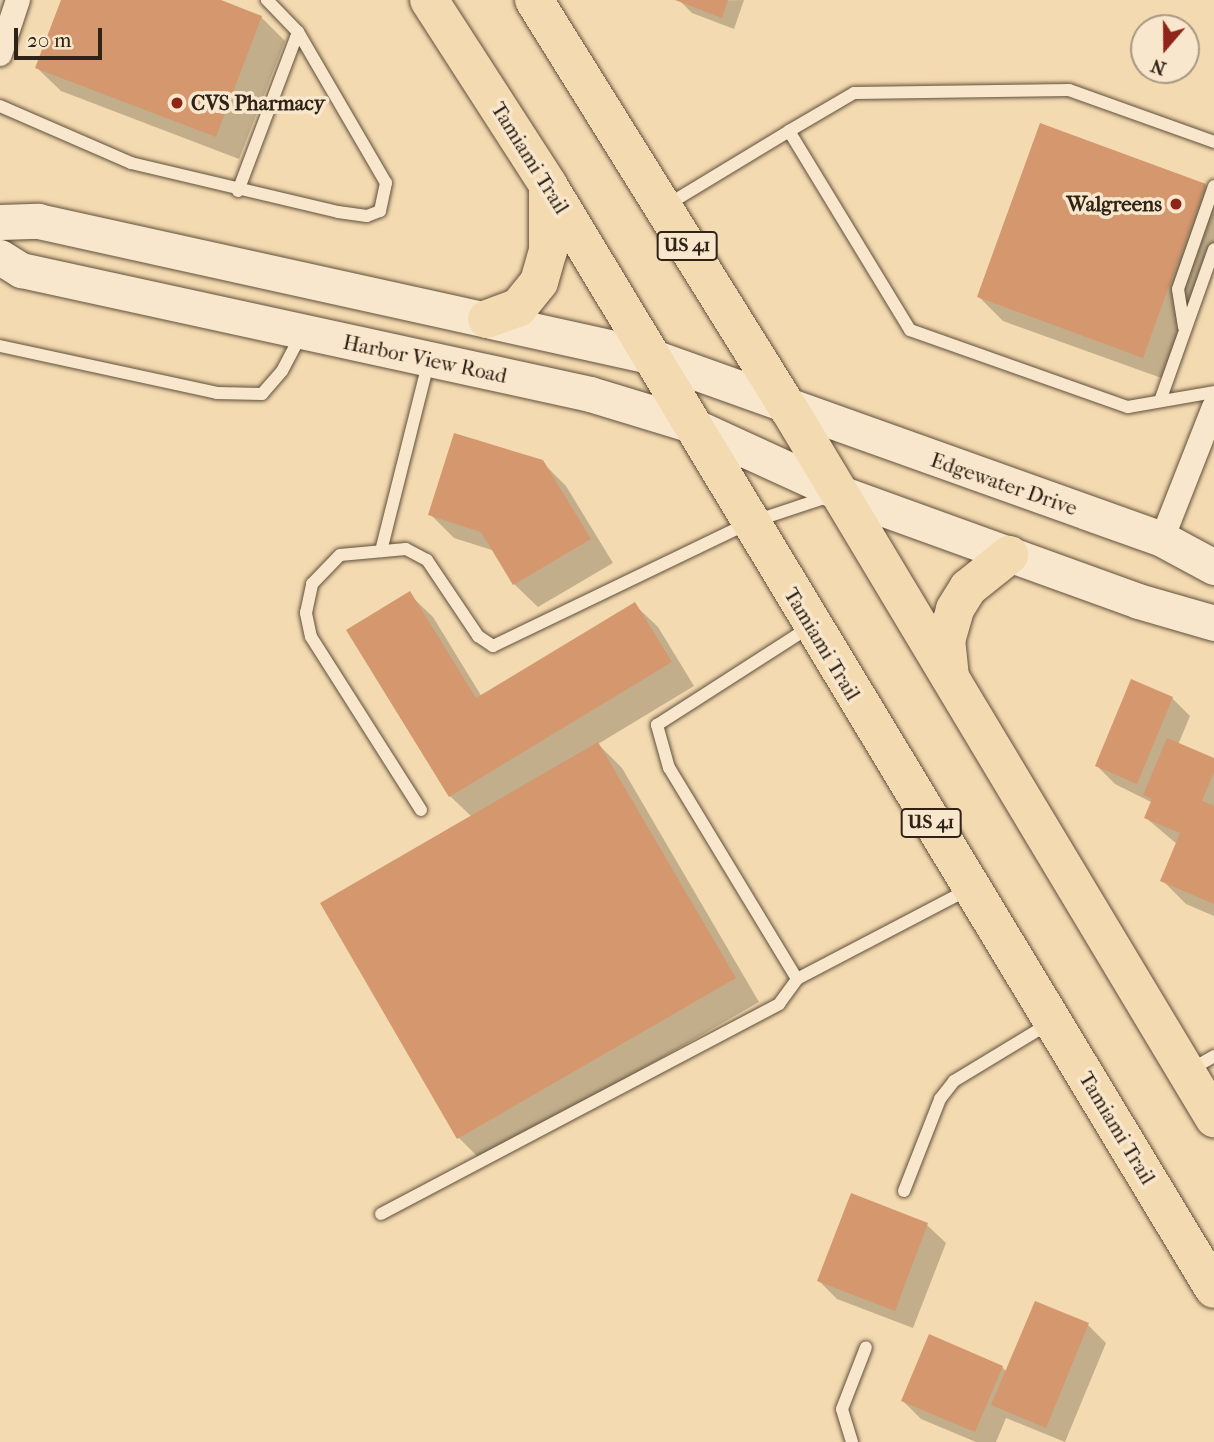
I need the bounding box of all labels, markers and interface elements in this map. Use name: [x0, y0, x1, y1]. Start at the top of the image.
scale bar: [18, 14, 105, 58]
north arrow: [1130, 14, 1200, 84]
text: 20 m: [27, 28, 71, 52]
text: N: [1148, 54, 1169, 80]
place label: CVS Pharmacy: [191, 90, 325, 116]
marker: CVS Pharmacy: [169, 95, 185, 111]
street label: Tamiami Trail: [486, 97, 574, 219]
place label: Walgreens: [1067, 191, 1162, 217]
marker: Walgreens: [1168, 196, 1184, 212]
road number: US 41: [656, 230, 718, 262]
street label: Harbor View Road: [341, 329, 509, 389]
street label: Edgewater Drive: [927, 447, 1081, 521]
street label: Tamiami Trail: [778, 583, 866, 705]
road number: US 41: [900, 808, 962, 838]
street label: Tamiami Trail: [1073, 1067, 1161, 1189]

